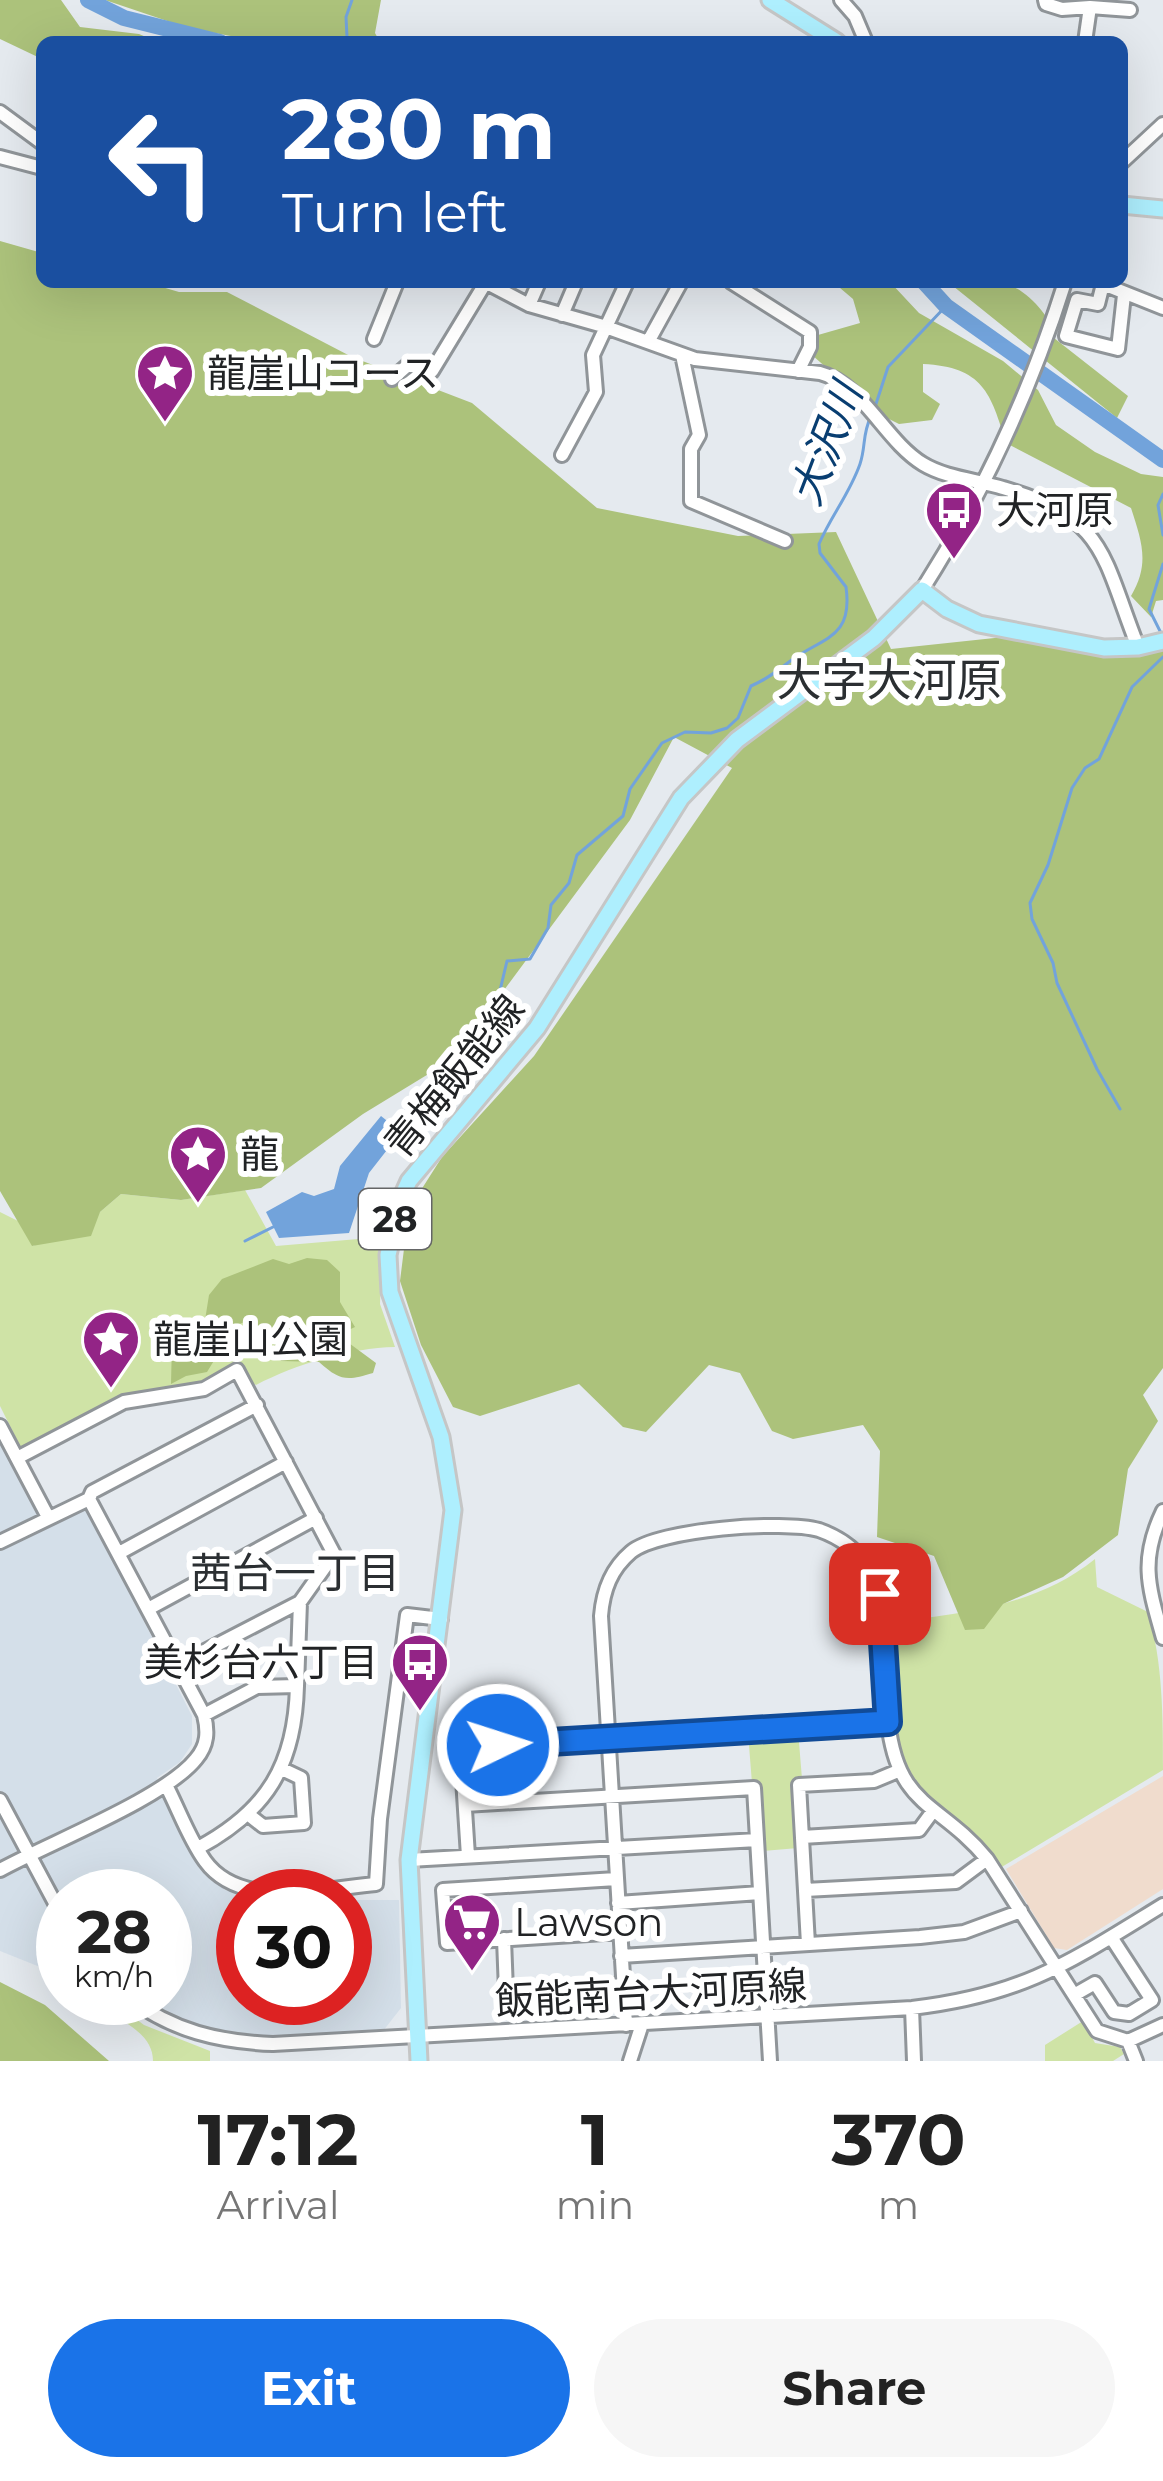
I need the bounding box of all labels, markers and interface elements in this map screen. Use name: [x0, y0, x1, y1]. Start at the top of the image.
text: 280 m: [282, 78, 556, 180]
icon: left: [84, 84, 240, 240]
text: Turn left: [282, 180, 508, 246]
place icon: 龍崖山コース: [134, 342, 196, 424]
place label: 龍崖山コース: [207, 349, 439, 397]
water label: 大沢川: [779, 372, 874, 512]
bus stop icon: 大河原: [923, 479, 985, 561]
place label: 大河原: [996, 486, 1113, 534]
district label: 大字大河原: [776, 652, 1002, 707]
street label: 青梅飯能線: [374, 985, 534, 1167]
place icon: 龍: [167, 1123, 229, 1205]
place label: 龍: [240, 1130, 279, 1178]
road number: 28: [359, 1189, 431, 1249]
place icon: 龍崖山公園: [80, 1308, 142, 1390]
place label: 龍崖山公園: [153, 1315, 348, 1363]
pin: [829, 1543, 931, 1645]
district label: 茜台一丁目: [190, 1547, 400, 1599]
icon: arrive: [847, 1561, 913, 1627]
bus stop icon: 美杉台六丁目: [389, 1631, 451, 1713]
place label: 美杉台六丁目: [144, 1638, 378, 1686]
position arrow: [435, 1682, 561, 1808]
speed limit sign: 30: [216, 1869, 372, 2025]
supermarket icon: Lawson: [441, 1891, 503, 1973]
text: 28: [77, 1895, 152, 1968]
place label: Lawson: [514, 1898, 663, 1946]
text: km/h: [74, 1958, 154, 1995]
street label: 飯能南台大河原線: [494, 1961, 808, 2025]
text: 17:12: [197, 2095, 358, 2183]
text: 1: [581, 2095, 609, 2183]
text: 370: [831, 2095, 966, 2183]
text: Arrival: [216, 2181, 339, 2229]
text: min: [556, 2181, 634, 2229]
text: m: [878, 2181, 919, 2229]
button: Exit: [48, 2319, 570, 2457]
button: Share: [594, 2319, 1115, 2457]

